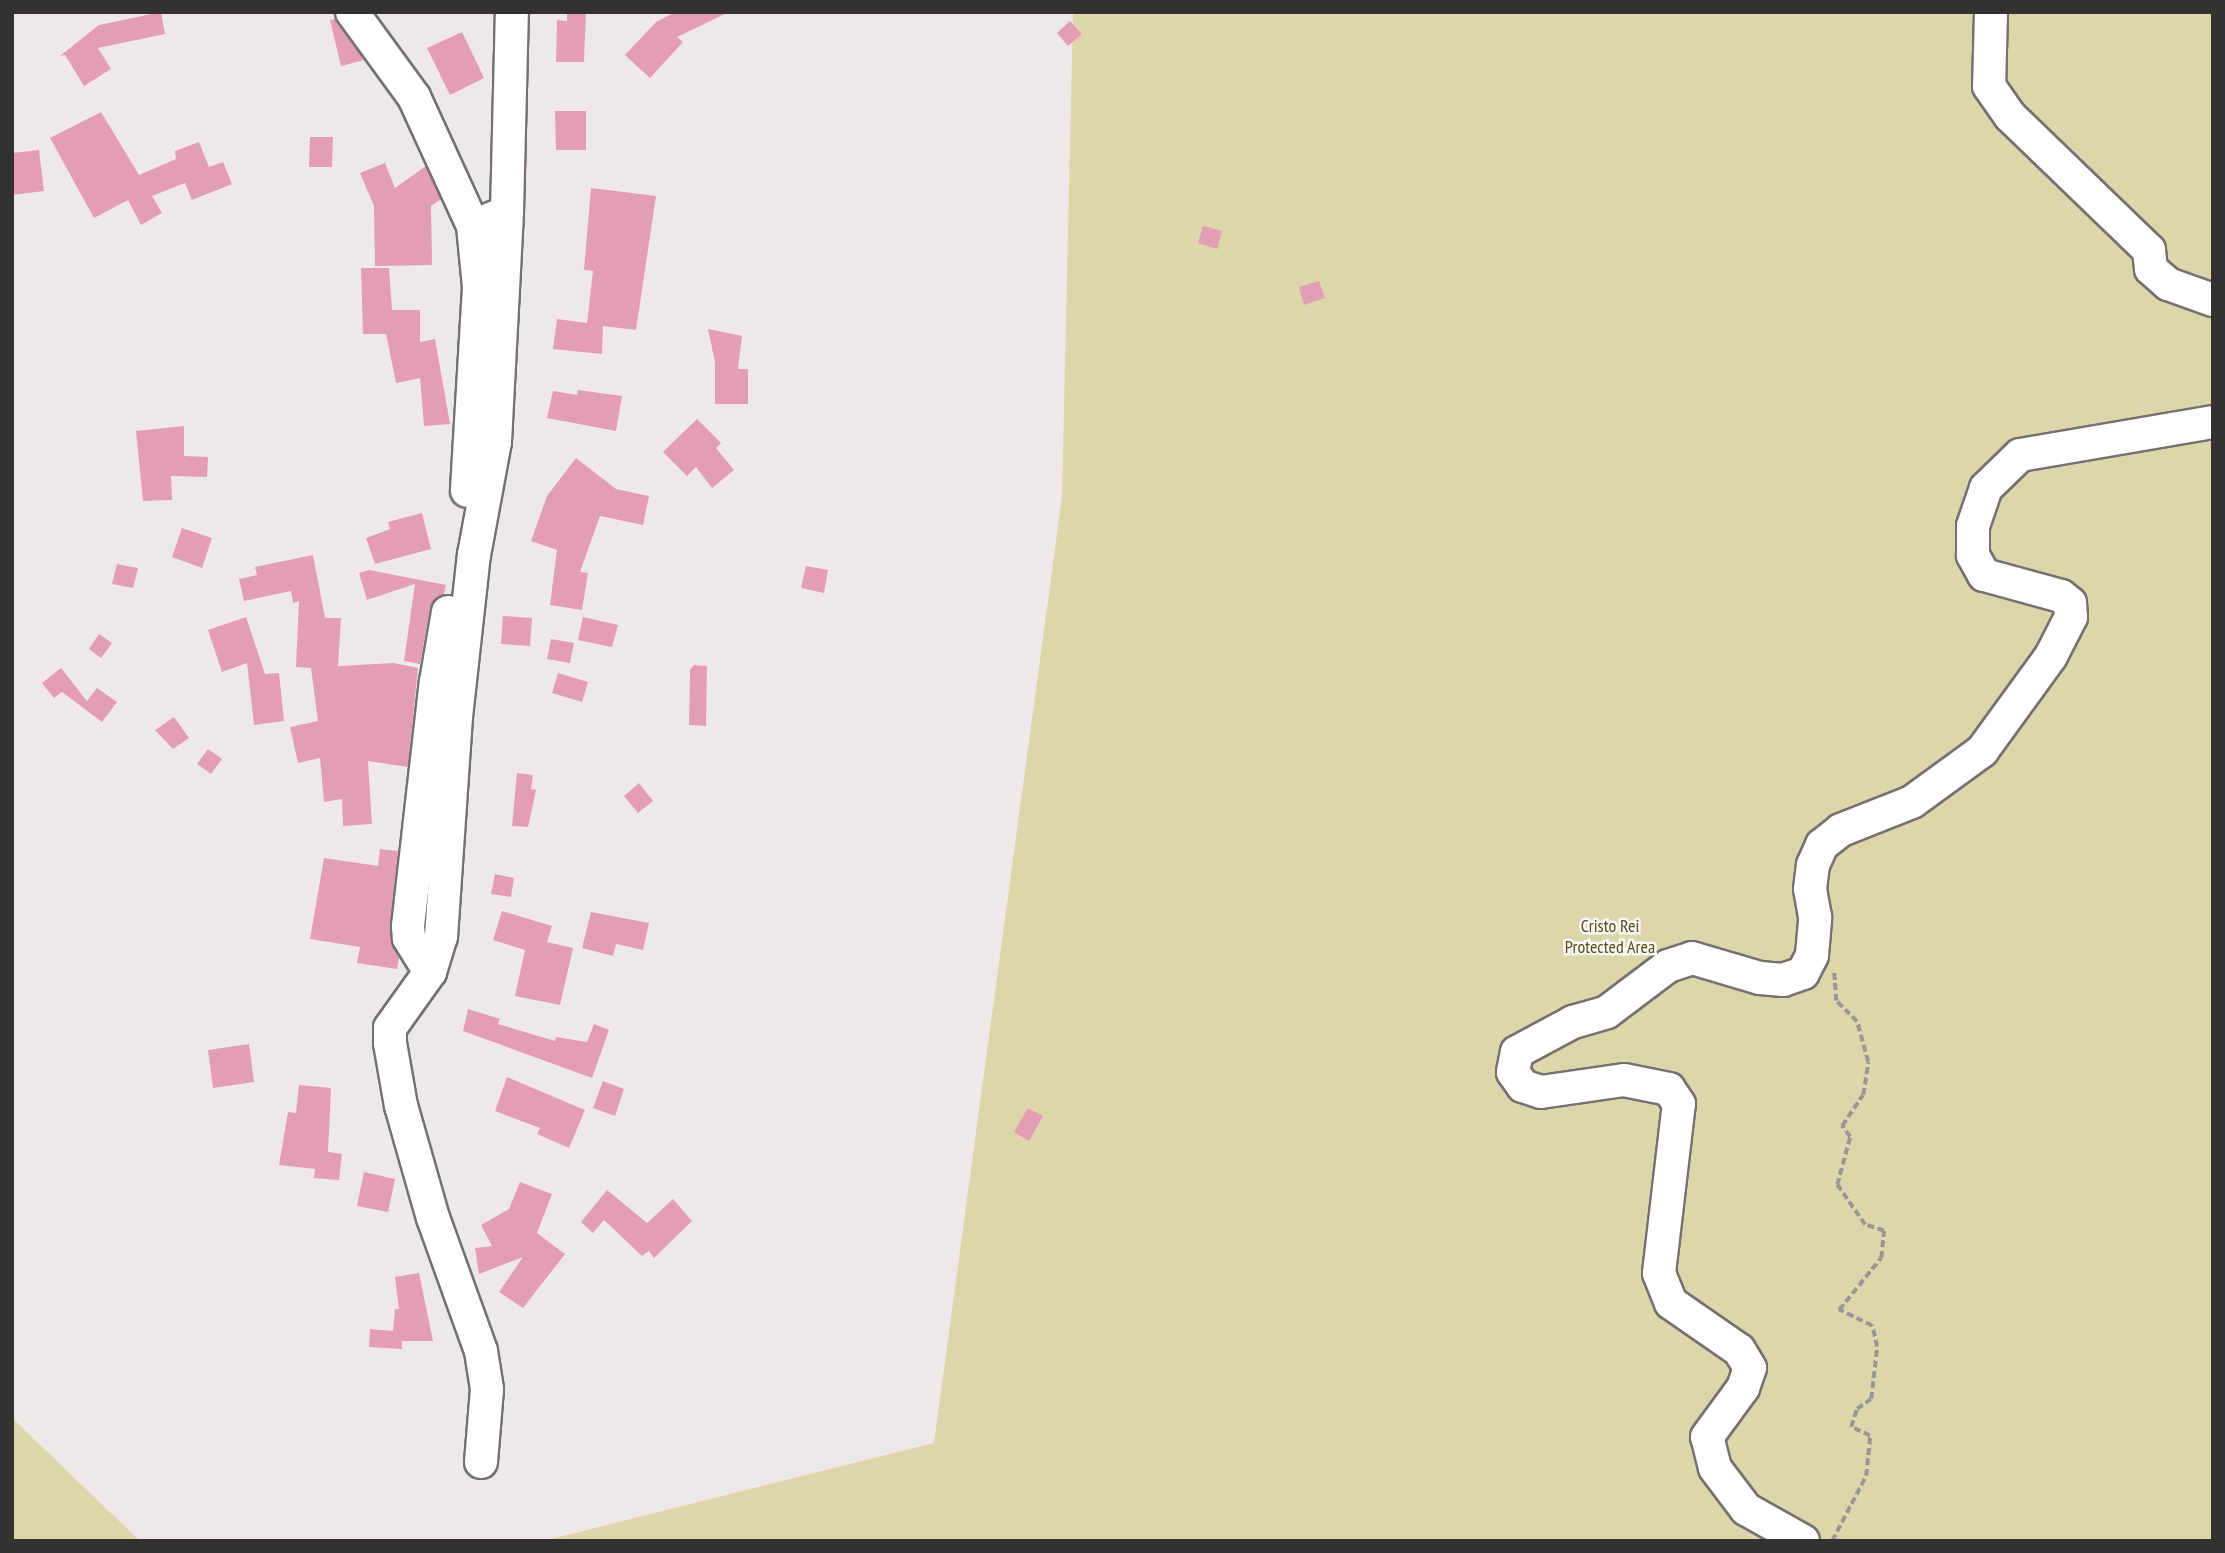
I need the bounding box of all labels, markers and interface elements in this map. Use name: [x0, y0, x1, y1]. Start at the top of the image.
park label: Cristo Rei Protected Area: [1565, 916, 1655, 958]

